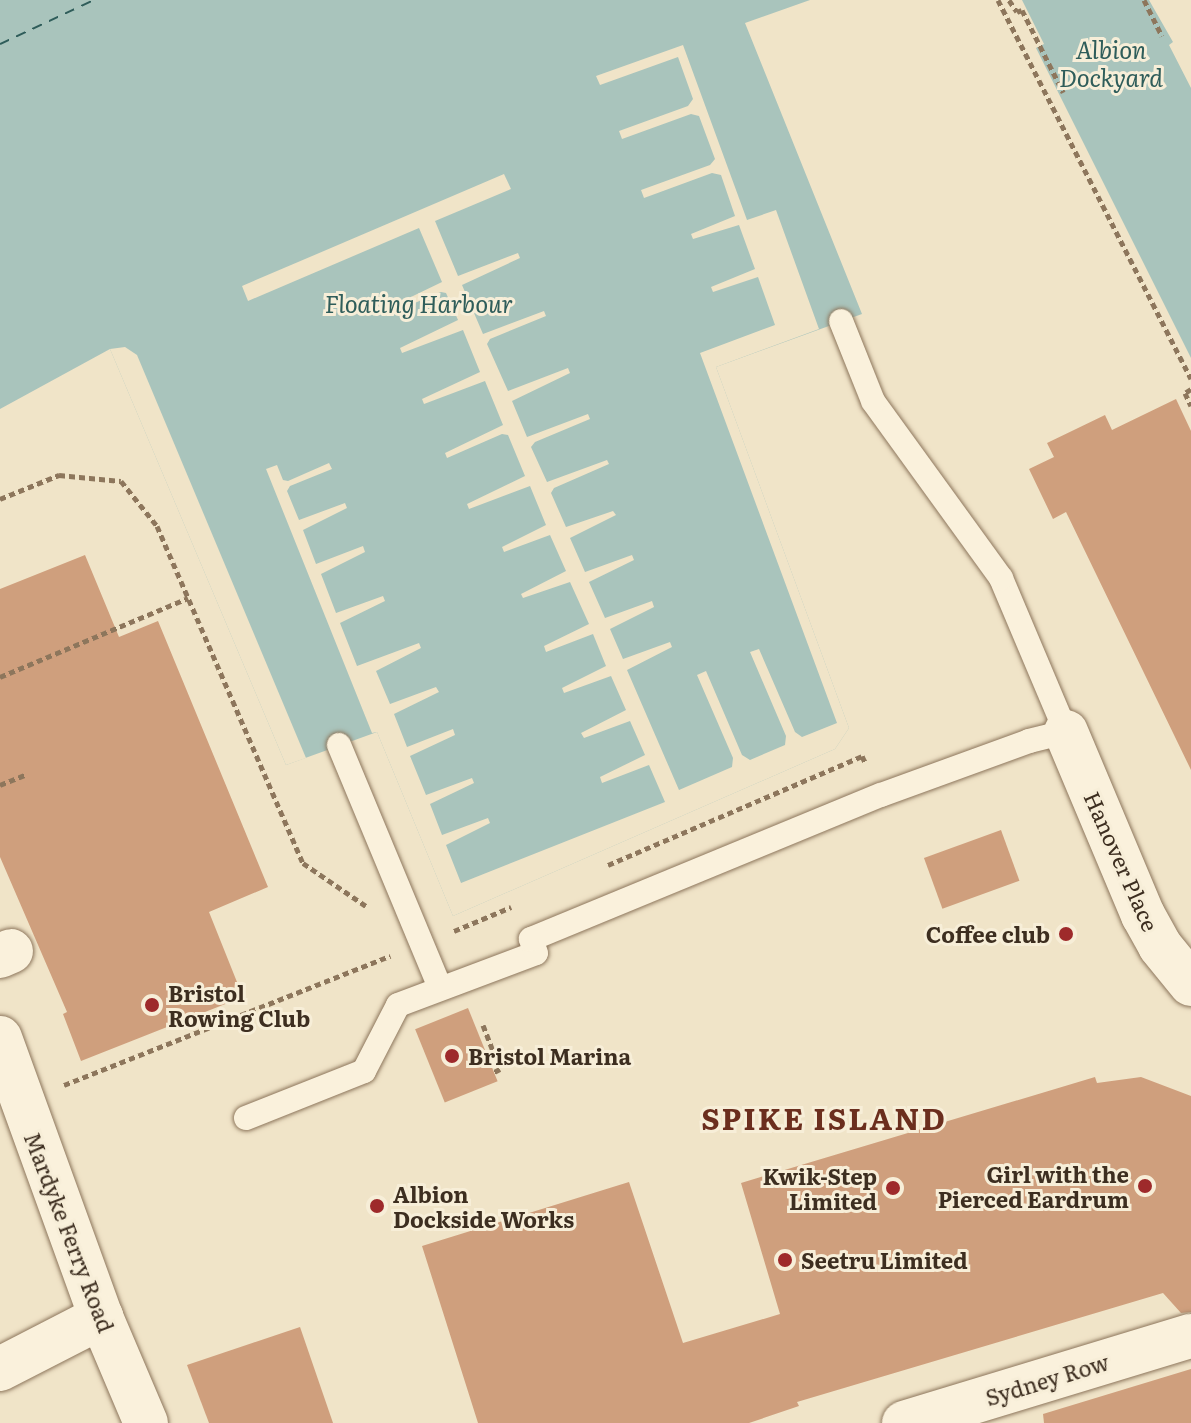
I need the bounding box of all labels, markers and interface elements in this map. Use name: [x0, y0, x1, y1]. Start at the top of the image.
water label: Albion Dockyard: [1059, 35, 1163, 91]
water label: Floating Harbour: [325, 289, 513, 317]
street label: Hanover Place: [1079, 787, 1165, 935]
place label: Coffee club: [926, 921, 1050, 947]
marker: Coffee club: [1057, 925, 1075, 943]
place label: Bristol Rowing Club: [168, 979, 310, 1030]
marker: Bristol Rowing Club: [143, 996, 161, 1014]
place label: Bristol Marina: [468, 1043, 631, 1069]
marker: Bristol Marina: [443, 1047, 461, 1065]
district label: SPIKE ISLAND: [701, 1099, 947, 1135]
street label: Mardyke Ferry Road: [20, 1128, 120, 1336]
place label: Girl with the Pierced Eardrum: [938, 1160, 1129, 1212]
place label: Kwik-Step Limited: [763, 1162, 877, 1214]
marker: Girl with the Pierced Eardrum: [1136, 1177, 1154, 1195]
marker: Kwik-Step Limited: [884, 1179, 902, 1197]
place label: Albion Dockside Works: [393, 1180, 574, 1232]
marker: Albion Dockside Works: [368, 1197, 386, 1215]
place label: Seetru Limited: [801, 1247, 968, 1273]
marker: Seetru Limited: [776, 1251, 794, 1269]
street label: Sydney Row: [982, 1348, 1112, 1410]

